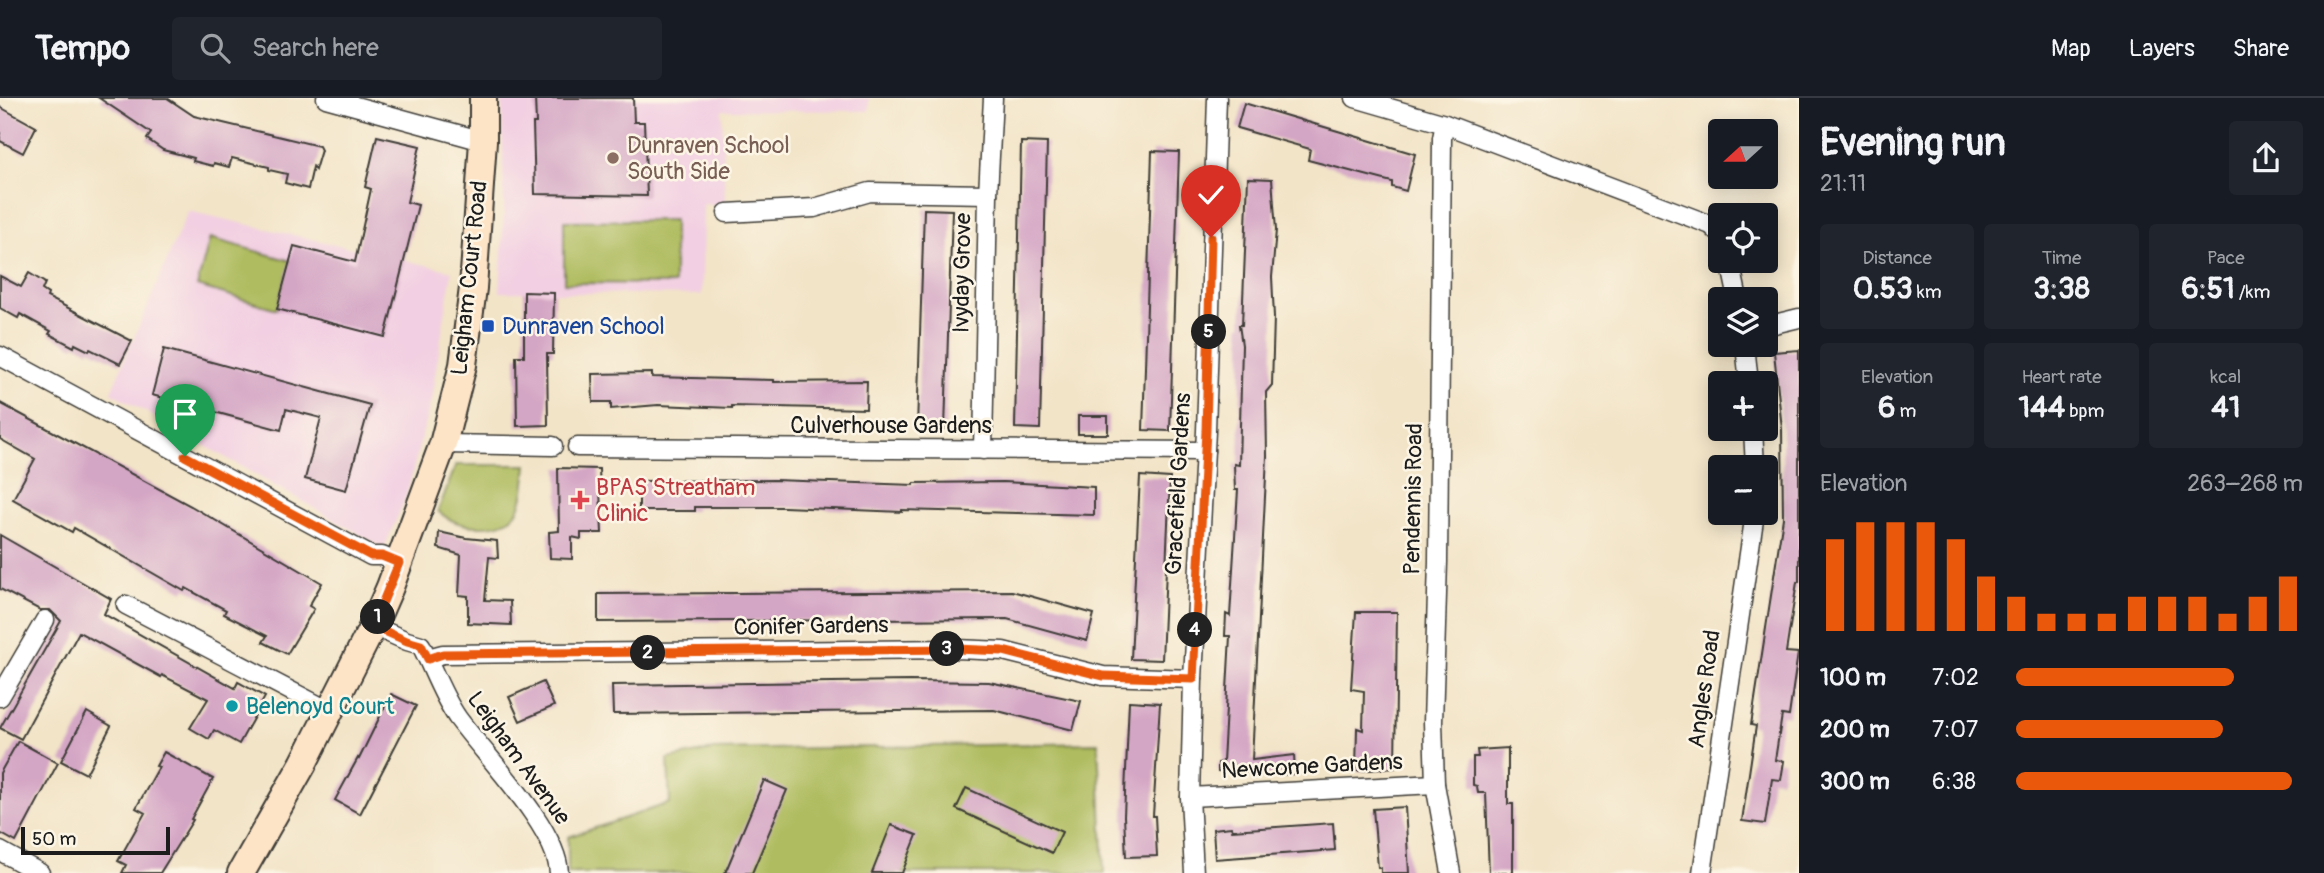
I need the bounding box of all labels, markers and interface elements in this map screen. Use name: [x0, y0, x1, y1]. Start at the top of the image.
search box: [172, 17, 662, 80]
text: Tempo: [35, 28, 130, 69]
icon: search: [196, 29, 234, 67]
text: Search here: [252, 32, 379, 64]
text: Map: [2051, 34, 2091, 63]
text: Layers: [2129, 34, 2195, 63]
text: Share: [2233, 34, 2289, 63]
north arrow: [1708, 119, 1778, 189]
map controls: [1708, 119, 1778, 525]
text: Evening run: [1820, 119, 2006, 167]
button: share: [2229, 121, 2303, 195]
place label: Dunraven School South Side: [627, 131, 790, 186]
marker: Dunraven School South Side: [605, 150, 621, 166]
pin: [1181, 165, 1241, 237]
text: 21:11: [1820, 169, 1866, 198]
icon: check: [1192, 176, 1230, 214]
street label: Leigham Court Road: [444, 179, 494, 377]
button: locate: [1708, 203, 1778, 273]
street label: Ivyday Grove: [946, 212, 978, 333]
text: Distance: [1862, 246, 1932, 270]
text: Time: [2042, 246, 2081, 270]
text: Pace: [2207, 246, 2245, 270]
text: 0.53: [1853, 270, 1913, 307]
text: 3:38: [2033, 270, 2090, 307]
text: 6:51: [2181, 270, 2235, 307]
text: km: [1913, 280, 1942, 304]
text: /km: [2235, 280, 2270, 304]
button: layers: [1708, 287, 1778, 357]
place label: Dunraven School: [502, 312, 665, 341]
pin: 5: [1192, 314, 1226, 350]
marker: Dunraven School: [480, 318, 496, 334]
text: 5: [1203, 319, 1214, 343]
text: Elevation: [1861, 365, 1933, 389]
text: Heart rate: [2021, 365, 2102, 389]
text: kcal: [2210, 365, 2241, 389]
button: +: [1708, 371, 1778, 441]
pin: [155, 384, 215, 456]
text: 6: [1878, 389, 1895, 426]
text: 144: [2019, 389, 2065, 426]
text: 41: [2211, 389, 2240, 426]
street label: Gracefield Gardens: [1159, 392, 1197, 576]
icon: arrive: [166, 395, 204, 433]
text: m: [1895, 399, 1916, 423]
text: bpm: [2065, 399, 2104, 423]
street label: Culverhouse Gardens: [790, 411, 992, 440]
street label: Pendennis Road: [1397, 423, 1429, 575]
button: −: [1708, 455, 1778, 525]
text: Elevation: [1820, 469, 1908, 498]
text: 263–268 m: [2187, 469, 2303, 498]
place label: BPAS Streatham Clinic: [596, 473, 755, 528]
marker: BPAS Streatham Clinic: [570, 490, 590, 510]
pin: 1: [360, 600, 396, 634]
text: 1: [374, 604, 381, 628]
street label: Conifer Gardens: [733, 610, 889, 642]
pin: 4: [1178, 612, 1212, 648]
text: 4: [1189, 617, 1200, 641]
street label: Angles Road: [1681, 628, 1727, 750]
pin: 3: [930, 632, 964, 666]
pin: 2: [630, 636, 666, 670]
text: 3: [941, 636, 952, 660]
text: 2: [642, 640, 653, 664]
text: 100 m: [1820, 663, 1886, 692]
text: 7:02: [1932, 663, 1979, 692]
street label: Leigham Avenue: [461, 686, 577, 831]
place label: Belenoyd Court: [246, 692, 395, 721]
marker: Belenoyd Court: [224, 698, 240, 714]
text: 200 m: [1820, 715, 1890, 744]
text: 7:07: [1932, 715, 1978, 744]
street label: Newcome Gardens: [1221, 747, 1403, 785]
text: 300 m: [1820, 767, 1890, 796]
text: 6:38: [1932, 767, 1976, 796]
scale bar: [21, 824, 170, 856]
text: 50 m: [32, 827, 76, 851]

